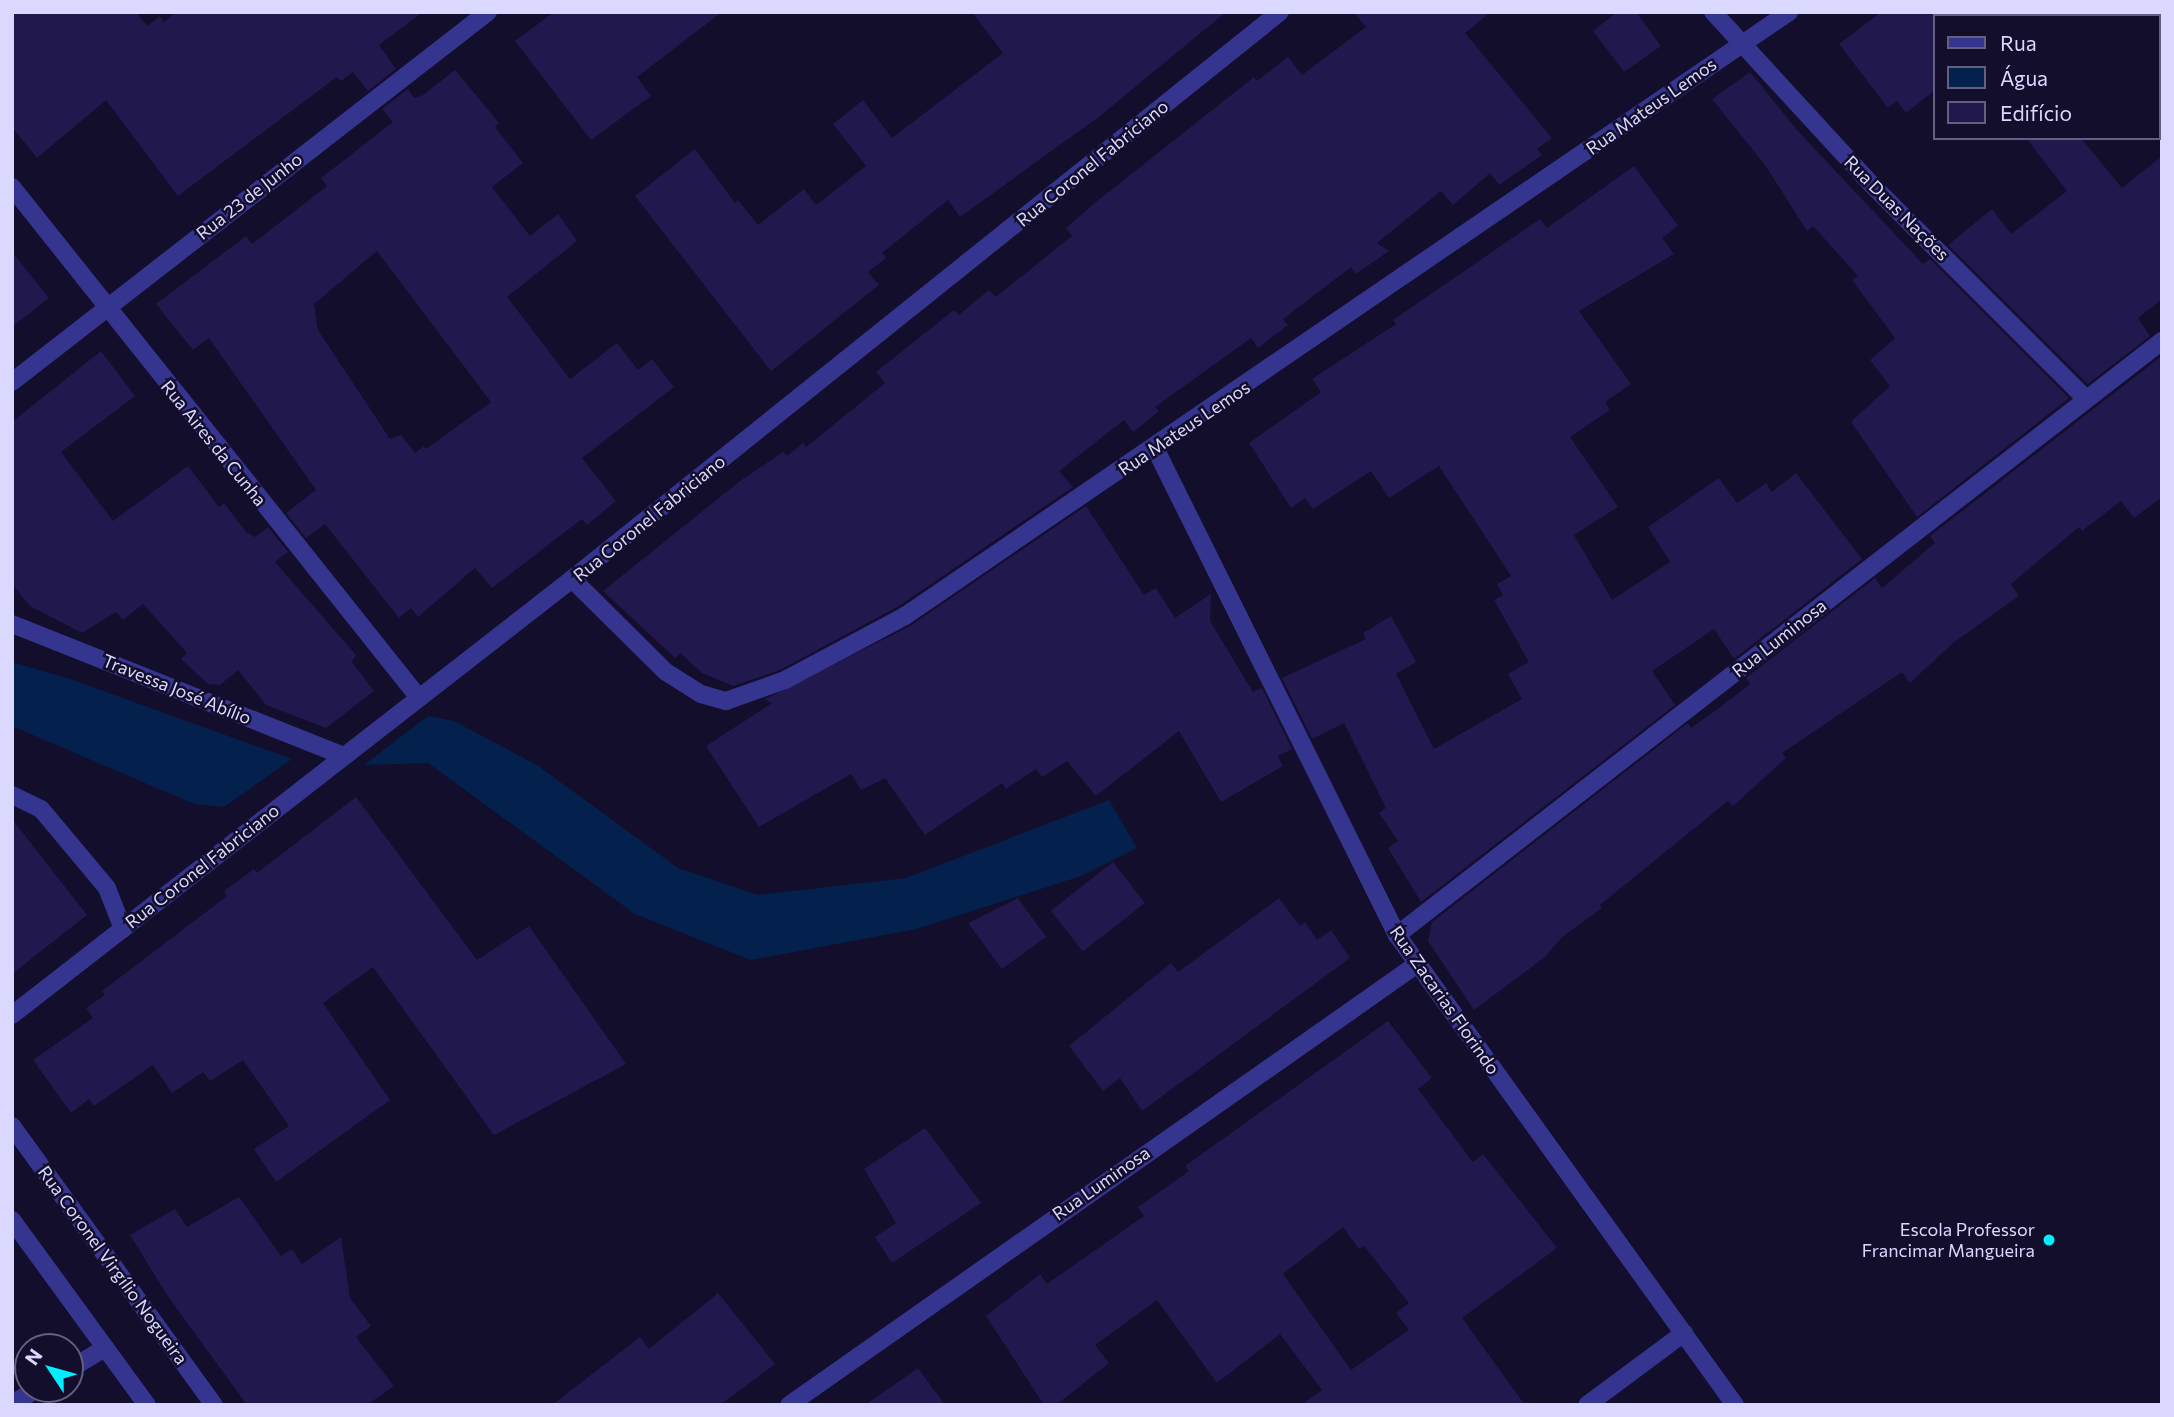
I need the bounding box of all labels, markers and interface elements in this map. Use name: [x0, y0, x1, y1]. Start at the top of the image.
legend: [1932, 14, 2160, 140]
text: Rua: [2000, 30, 2037, 55]
street label: Rua Mateus Lemos: [1582, 53, 1720, 159]
text: Água: [2000, 65, 2048, 90]
street label: Rua Coronel Fabriciano: [1012, 95, 1172, 231]
text: Edifício: [2000, 100, 2072, 125]
street label: Rua 23 de Junho: [192, 148, 306, 244]
street label: Rua Duas Nações: [1840, 151, 1954, 265]
street label: Rua Aires da Cunha: [157, 376, 271, 510]
street label: Rua Mateus Lemos: [1114, 376, 1254, 480]
street label: Rua Coronel Fabriciano: [569, 450, 729, 586]
street label: Rua Luminosa: [1727, 594, 1831, 682]
street label: Travessa José Abílio: [99, 649, 255, 729]
street label: Rua Coronel Fabriciano: [121, 799, 283, 933]
street label: Rua Zacarias Florindo: [1386, 922, 1504, 1078]
street label: Rua Luminosa: [1048, 1141, 1154, 1225]
street label: Rua Coronel Virgílio Nogueira: [34, 1162, 192, 1368]
place label: Escola Professor Francimar Mangueira: [1862, 1219, 2035, 1262]
marker: Escola Professor Francimar Mangueira: [2041, 1232, 2057, 1248]
north arrow: [14, 1333, 84, 1403]

